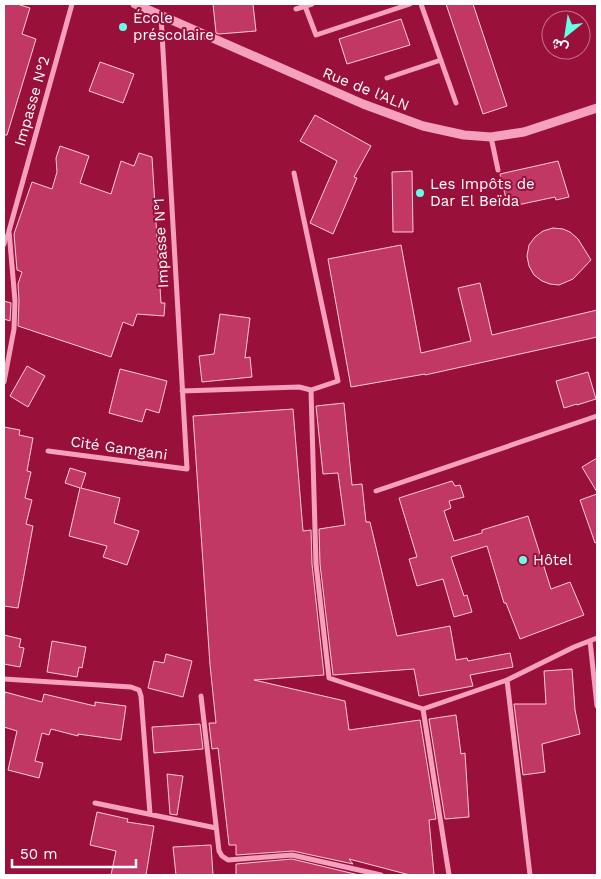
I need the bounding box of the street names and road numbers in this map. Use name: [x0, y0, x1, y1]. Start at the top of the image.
street label: Impasse N°2: [11, 54, 53, 148]
street label: Rue de l'ALN: [320, 63, 412, 115]
street label: Impasse N°1: [150, 198, 172, 288]
street label: Cité Gamgani: [69, 432, 169, 464]

